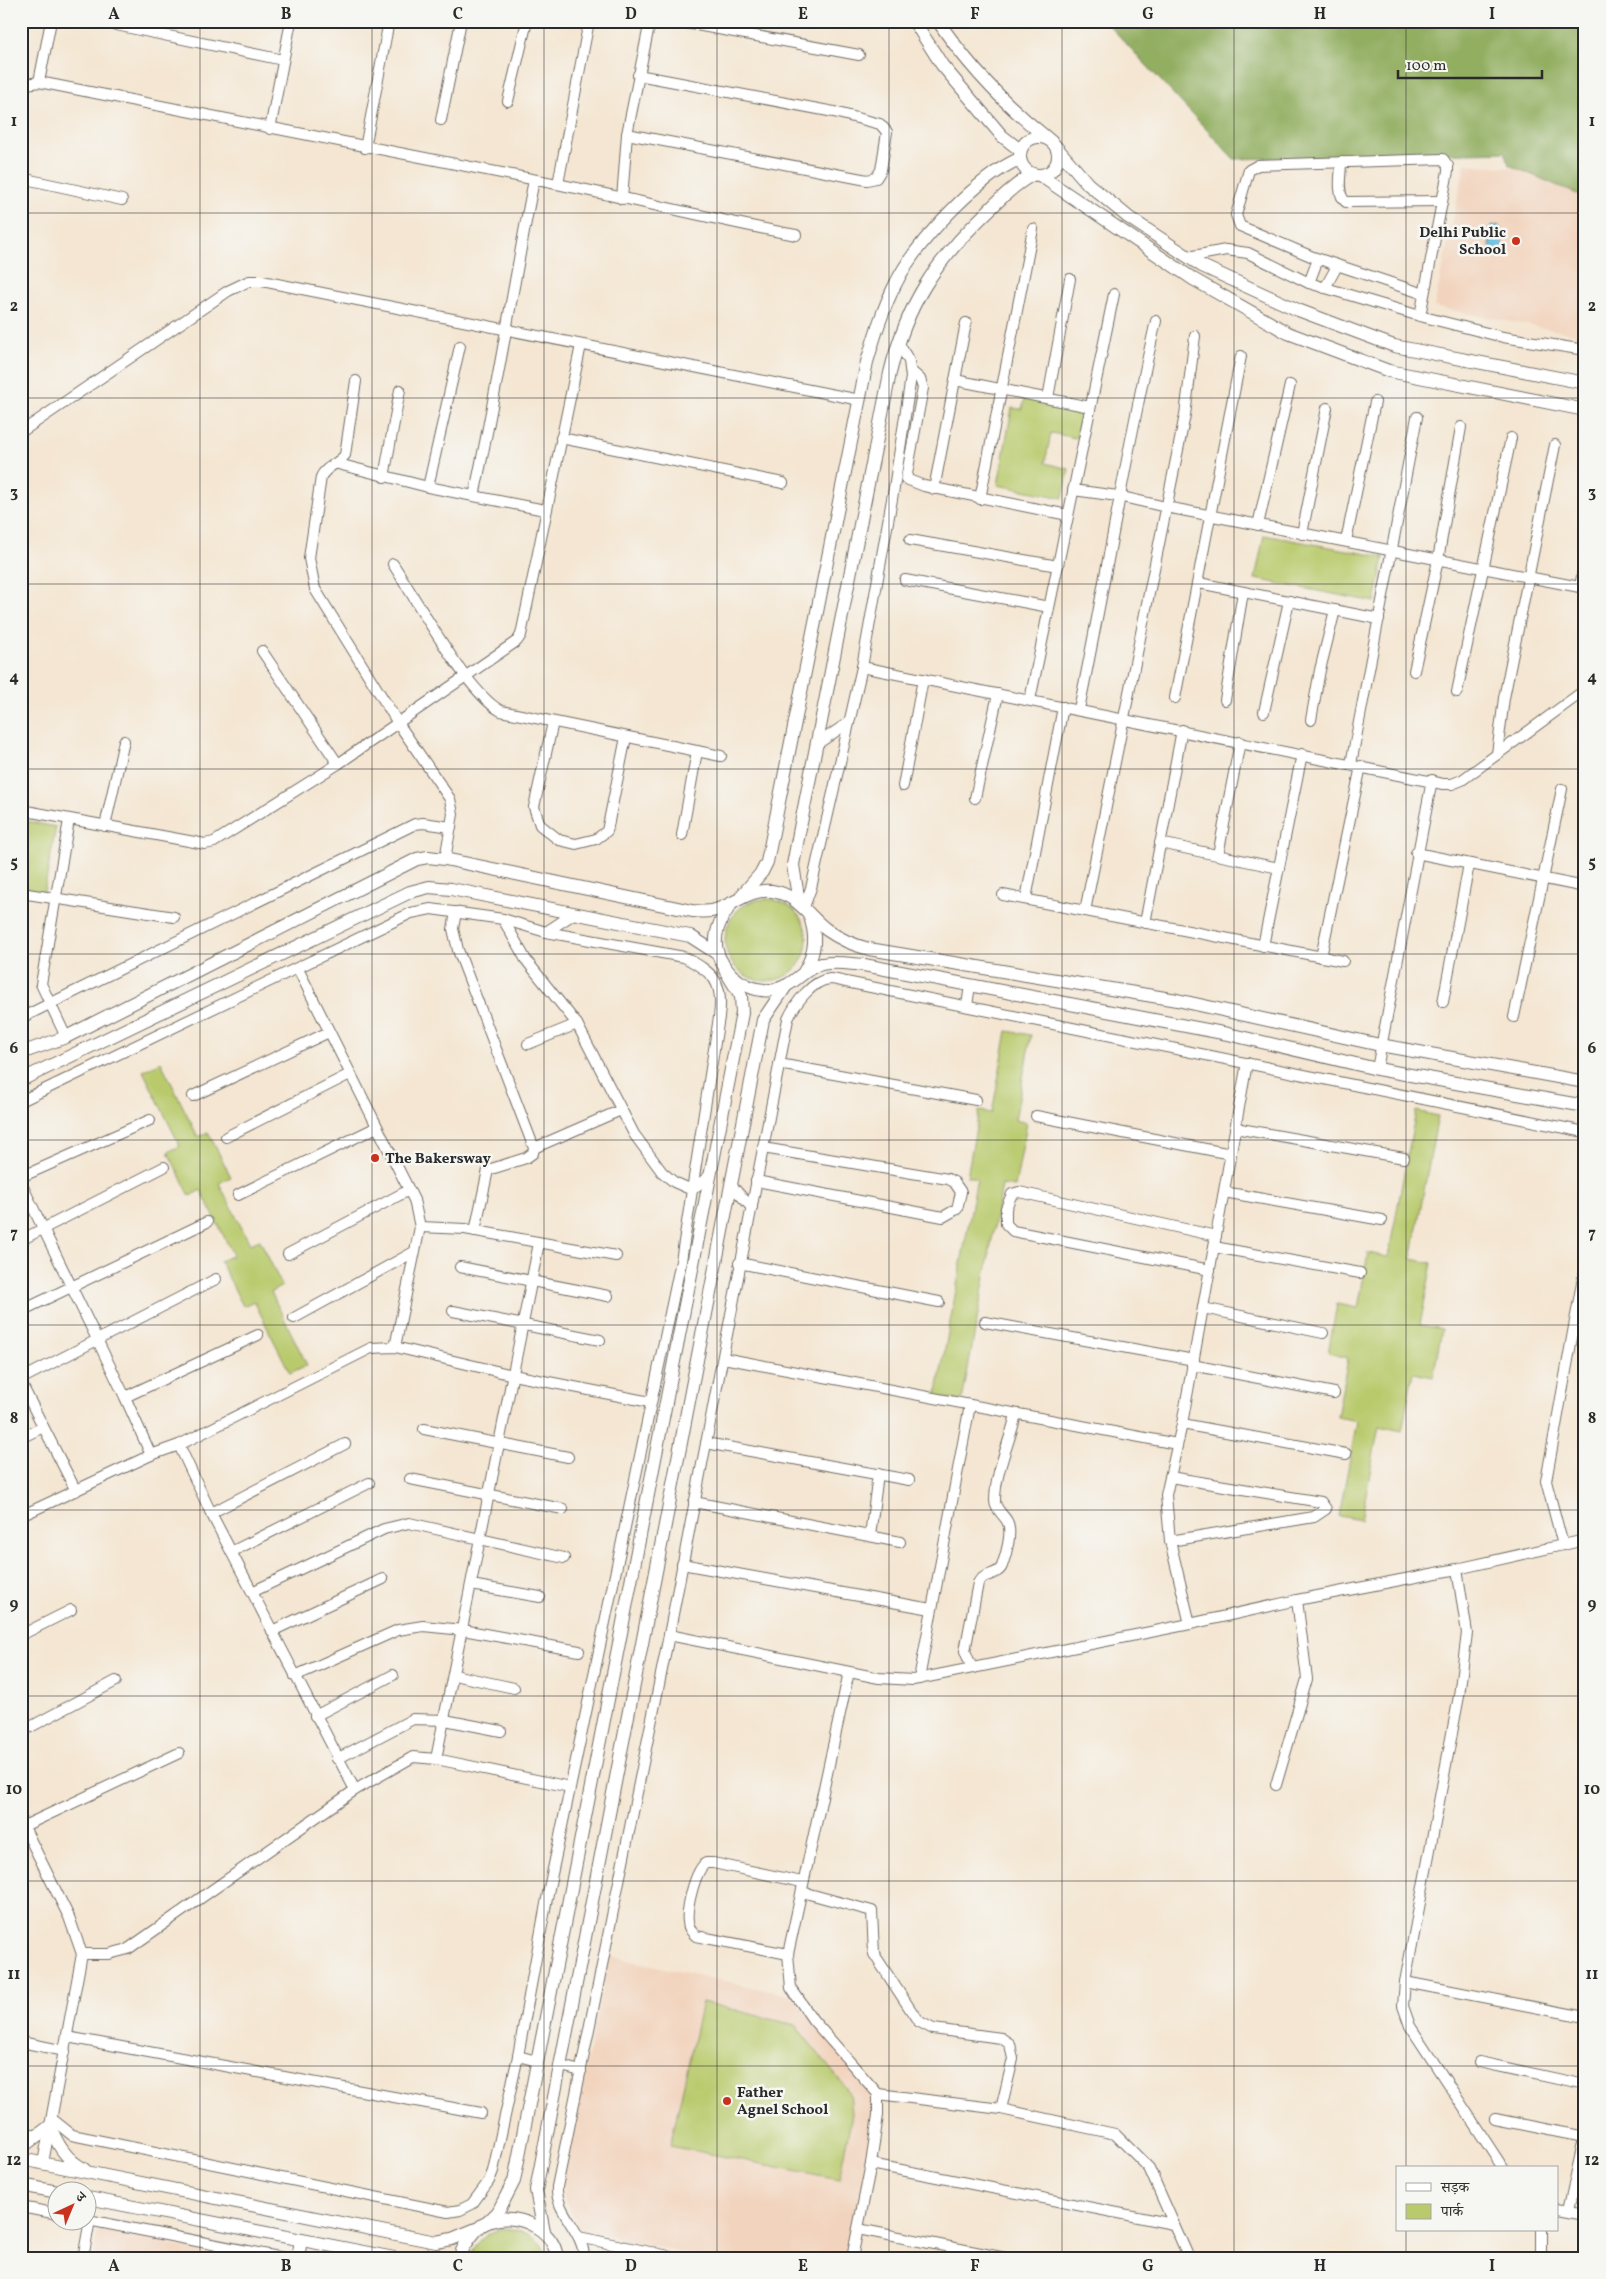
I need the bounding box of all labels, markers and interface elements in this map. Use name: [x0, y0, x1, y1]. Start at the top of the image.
text: A: [108, 4, 120, 26]
text: B: [281, 4, 292, 26]
text: C: [453, 4, 463, 26]
text: D: [625, 4, 637, 26]
text: E: [798, 4, 808, 26]
text: F: [970, 4, 980, 26]
text: G: [1142, 4, 1154, 26]
text: H: [1314, 4, 1326, 26]
text: I: [1489, 4, 1495, 26]
scale bar: [1398, 48, 1542, 80]
text: 100 m: [1406, 56, 1446, 77]
text: 1: [11, 111, 17, 133]
text: 1: [1589, 111, 1595, 133]
place label: Delhi Public School: [1419, 223, 1506, 261]
marker: Delhi Public School: [1510, 235, 1522, 247]
text: 2: [10, 296, 18, 318]
text: 2: [1588, 296, 1596, 318]
text: 3: [10, 482, 18, 504]
text: 3: [1588, 482, 1596, 504]
text: 4: [9, 667, 19, 689]
text: 4: [1587, 667, 1597, 689]
text: 5: [10, 852, 18, 874]
text: 5: [1588, 852, 1596, 874]
text: 6: [10, 1038, 19, 1060]
text: 6: [1588, 1038, 1597, 1060]
place label: The Bakersway: [385, 1149, 492, 1170]
marker: The Bakersway: [369, 1152, 381, 1164]
text: 7: [10, 1223, 18, 1245]
text: 7: [1588, 1223, 1596, 1245]
text: 8: [10, 1408, 18, 1430]
text: 8: [1588, 1408, 1596, 1430]
text: 9: [10, 1594, 19, 1616]
text: 9: [1588, 1594, 1597, 1616]
text: 10: [6, 1779, 22, 1801]
text: 10: [1584, 1779, 1600, 1801]
text: 11: [8, 1964, 20, 1986]
text: 11: [1586, 1964, 1598, 1986]
place label: Father Agnel School: [737, 2083, 828, 2121]
marker: Father Agnel School: [721, 2095, 733, 2107]
text: 12: [7, 2150, 21, 2172]
text: 12: [1585, 2150, 1599, 2172]
legend: [1396, 2166, 1558, 2232]
text: सड़क: [1440, 2178, 1470, 2199]
north arrow: [48, 2182, 98, 2232]
text: उ: [70, 2188, 90, 2208]
text: पार्क: [1440, 2202, 1464, 2223]
text: A: [108, 2256, 120, 2278]
text: B: [281, 2256, 292, 2278]
text: C: [453, 2256, 463, 2278]
text: D: [625, 2256, 637, 2278]
text: E: [798, 2256, 808, 2278]
text: F: [970, 2256, 980, 2278]
text: G: [1142, 2256, 1154, 2278]
text: H: [1314, 2256, 1326, 2278]
text: I: [1489, 2256, 1495, 2278]

